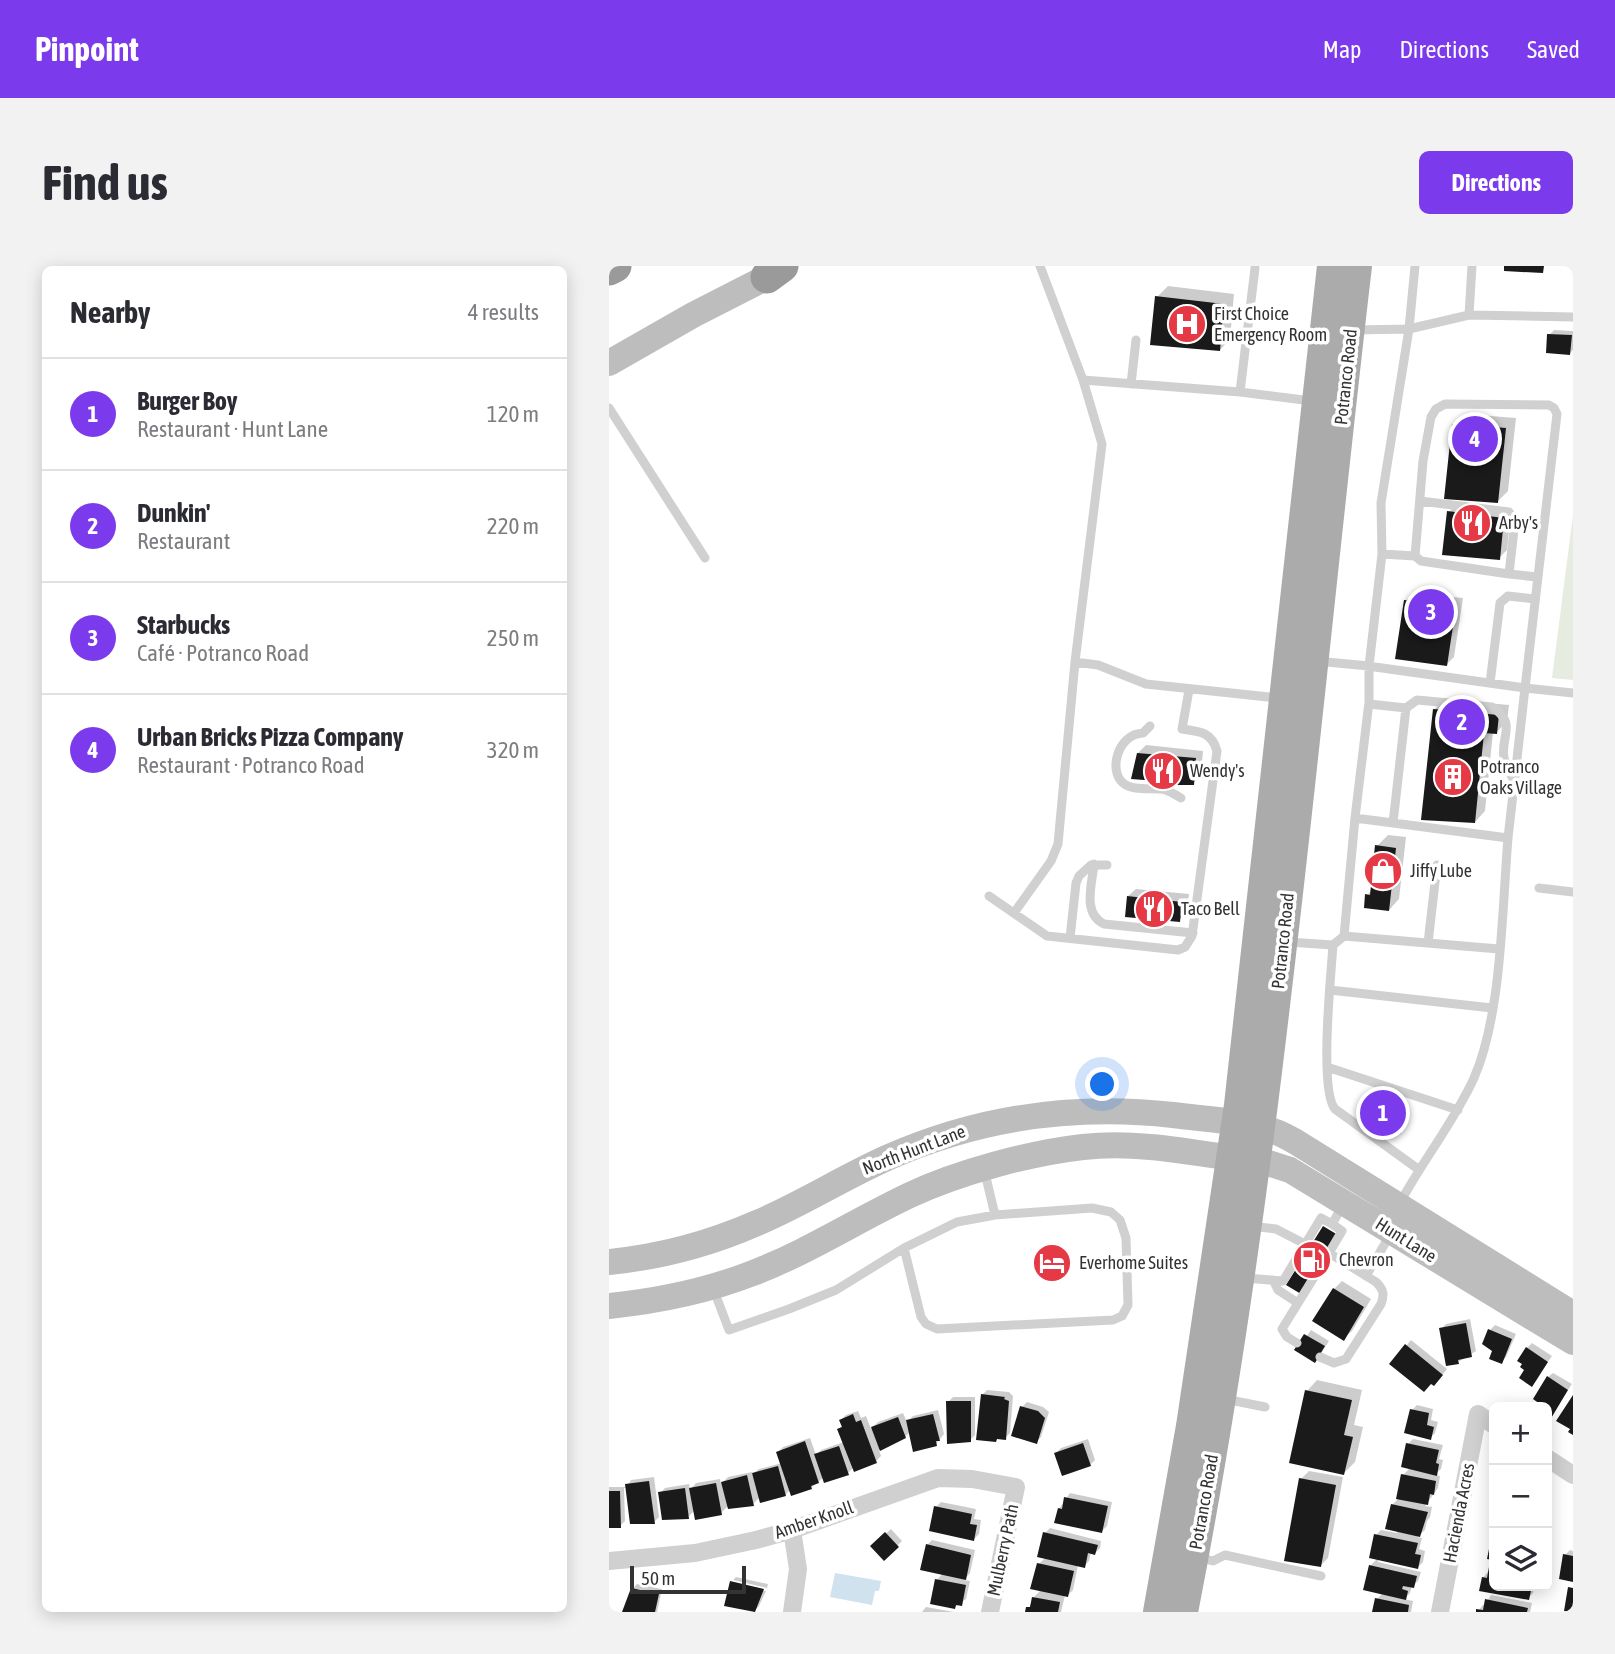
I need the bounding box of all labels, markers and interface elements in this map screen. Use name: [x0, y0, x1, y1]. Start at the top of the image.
text: Pinpoint: [35, 30, 139, 68]
text: Map: [1323, 36, 1361, 63]
text: Directions: [1399, 36, 1489, 63]
text: Saved: [1527, 36, 1580, 63]
button: Directions: [1419, 151, 1573, 214]
text: Find us: [42, 154, 168, 210]
text: Nearby: [70, 295, 150, 329]
text: 4 results: [468, 299, 539, 325]
hospital icon: First Choice Emergency Room: [1166, 303, 1208, 345]
place label: First Choice Emergency Room: [1214, 303, 1327, 345]
street label: Potranco Road: [1330, 328, 1361, 426]
text: Burger Boy: [137, 386, 237, 416]
text: 1: [88, 401, 98, 427]
text: 120 m: [487, 401, 539, 427]
pin: 4: [1452, 413, 1498, 465]
text: Restaurant · Hunt Lane: [137, 416, 328, 442]
text: Dunkin': [137, 498, 210, 528]
restaurant icon: Arby's: [1451, 502, 1493, 544]
place label: Arby's: [1499, 512, 1538, 533]
text: 2: [88, 513, 98, 539]
text: 220 m: [487, 513, 539, 539]
text: Restaurant: [137, 528, 230, 554]
pin: 3: [1408, 586, 1454, 638]
text: Starbucks: [137, 610, 230, 640]
text: 3: [88, 625, 98, 651]
text: 250 m: [487, 625, 539, 651]
text: Café · Potranco Road: [137, 640, 309, 666]
pin: 2: [1439, 696, 1485, 748]
text: Urban Bricks Pizza Company: [137, 722, 404, 752]
text: 4: [88, 737, 98, 763]
text: 320 m: [487, 737, 539, 763]
restaurant icon: Wendy's: [1142, 750, 1184, 792]
text: Restaurant · Potranco Road: [137, 752, 365, 778]
building icon: Potranco Oaks Village: [1432, 756, 1474, 798]
place label: Potranco Oaks Village: [1480, 756, 1562, 798]
place label: Wendy's: [1190, 760, 1245, 781]
shop icon: Jiffy Lube: [1362, 850, 1404, 892]
place label: Jiffy Lube: [1410, 860, 1472, 881]
restaurant icon: Taco Bell: [1133, 888, 1175, 930]
street label: Potranco Road: [1267, 892, 1298, 990]
place label: Taco Bell: [1181, 898, 1240, 919]
your location: [1085, 1067, 1119, 1101]
pin: 1: [1360, 1087, 1406, 1139]
street label: North Hunt Lane: [859, 1120, 968, 1179]
street label: Hunt Lane: [1372, 1213, 1441, 1266]
fuel station icon: Chevron: [1291, 1239, 1333, 1281]
hotel icon: Everhome Suites: [1031, 1242, 1073, 1284]
place label: Chevron: [1339, 1249, 1394, 1270]
place label: Everhome Suites: [1079, 1252, 1188, 1273]
map controls: [1489, 1402, 1552, 1591]
button: +: [1489, 1402, 1552, 1465]
street label: Potranco Road: [1185, 1453, 1222, 1551]
street label: Hacienda Acres: [1439, 1461, 1478, 1565]
button: −: [1489, 1465, 1552, 1528]
street label: Amber Knoll: [772, 1496, 856, 1543]
street label: Mulberry Path: [983, 1502, 1022, 1598]
button: layers: [1489, 1528, 1552, 1591]
scale bar: [630, 1563, 745, 1595]
text: 50 m: [641, 1567, 675, 1589]

